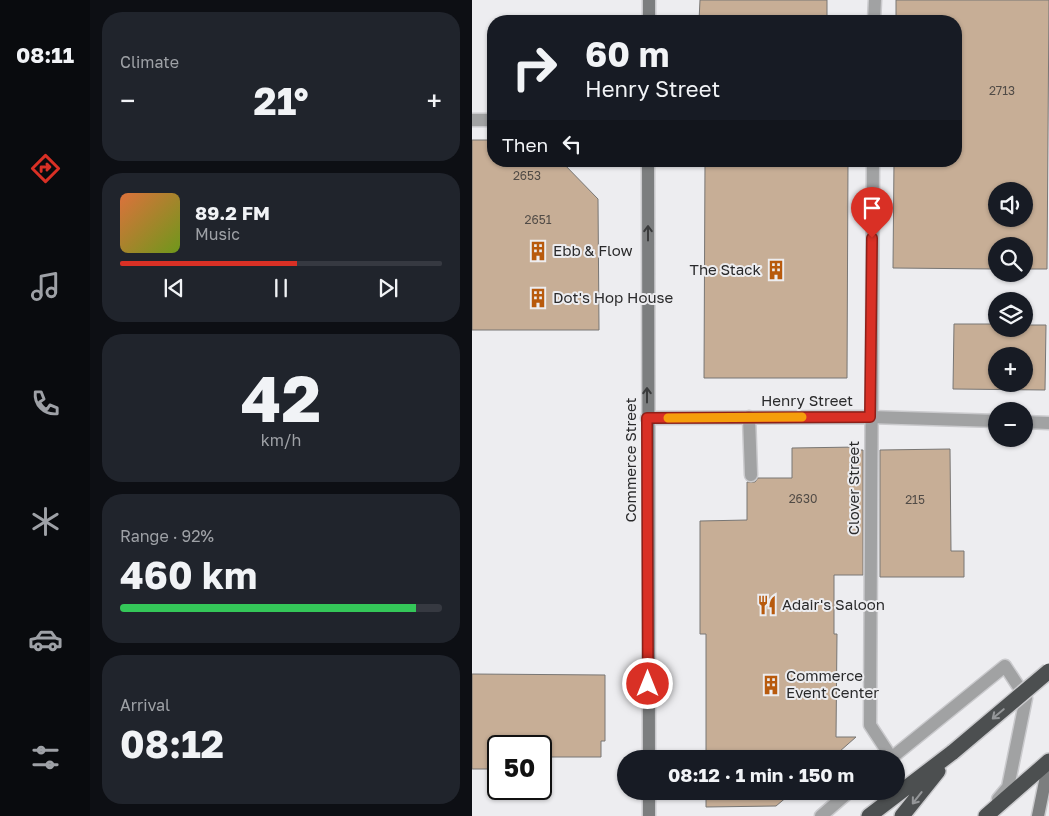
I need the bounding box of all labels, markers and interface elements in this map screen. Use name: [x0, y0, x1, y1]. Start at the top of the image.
text: 60 m: [585, 33, 669, 75]
icon: right: [502, 35, 567, 100]
text: 08:11: [16, 41, 74, 68]
text: Climate: [120, 52, 179, 72]
text: Henry Street: [585, 75, 720, 102]
text: 21°: [254, 78, 309, 123]
house number: 2713: [989, 83, 1015, 98]
text: −: [120, 84, 135, 117]
text: +: [427, 84, 442, 117]
icon: left: [558, 130, 586, 158]
text: Then: [502, 133, 548, 156]
icon: directions: [28, 151, 63, 186]
house number: 2653: [513, 168, 541, 183]
map controls: [988, 182, 1033, 447]
button: sound: [988, 182, 1033, 227]
pin: [851, 187, 893, 238]
icon: arrive: [858, 194, 886, 222]
text: 89.2 FM: [195, 201, 270, 224]
house number: 2651: [524, 212, 552, 227]
text: Music: [195, 224, 240, 244]
one-way arrow: [643, 225, 652, 241]
button: search: [988, 237, 1033, 282]
building icon: Ebb & Flow: [527, 240, 549, 262]
place label: Ebb & Flow: [553, 241, 633, 259]
building icon: The Stack: [765, 259, 787, 281]
place label: The Stack: [690, 260, 762, 278]
icon: music: [28, 269, 63, 304]
icon: previous: [160, 274, 188, 302]
icon: pause: [267, 274, 295, 302]
icon: next: [374, 274, 402, 302]
building icon: Dot's Hop House: [527, 287, 549, 309]
place label: Dot's Hop House: [553, 288, 673, 306]
button: layers: [988, 292, 1033, 337]
button: +: [988, 347, 1033, 392]
text: 42: [241, 358, 321, 436]
icon: phone: [28, 386, 63, 421]
one-way arrow: [642, 387, 652, 404]
street label: Henry Street: [761, 391, 853, 409]
street label: Commerce Street: [621, 397, 639, 523]
button: −: [988, 402, 1033, 447]
text: km/h: [261, 430, 301, 450]
street label: Clover Street: [844, 441, 862, 535]
house number: 2630: [789, 491, 817, 506]
house number: 215: [905, 492, 925, 507]
icon: climate: [28, 504, 63, 539]
text: Range · 92%: [120, 526, 214, 546]
text: 460 km: [120, 552, 257, 597]
restaurant icon: Adair's Saloon: [756, 594, 778, 616]
place label: Adair's Saloon: [782, 595, 885, 613]
icon: car: [28, 622, 63, 657]
position arrow: [621, 657, 673, 709]
place label: Commerce Event Center: [786, 666, 879, 701]
building icon: Commerce Event Center: [760, 674, 782, 696]
text: Arrival: [120, 695, 170, 715]
one-way arrow: [992, 708, 1005, 719]
text: 08:12: [120, 721, 224, 766]
speed limit sign: 50: [487, 735, 552, 800]
icon: filters: [28, 740, 63, 775]
text: 08:12 · 1 min · 150 m: [668, 763, 854, 786]
one-way arrow: [911, 791, 922, 804]

